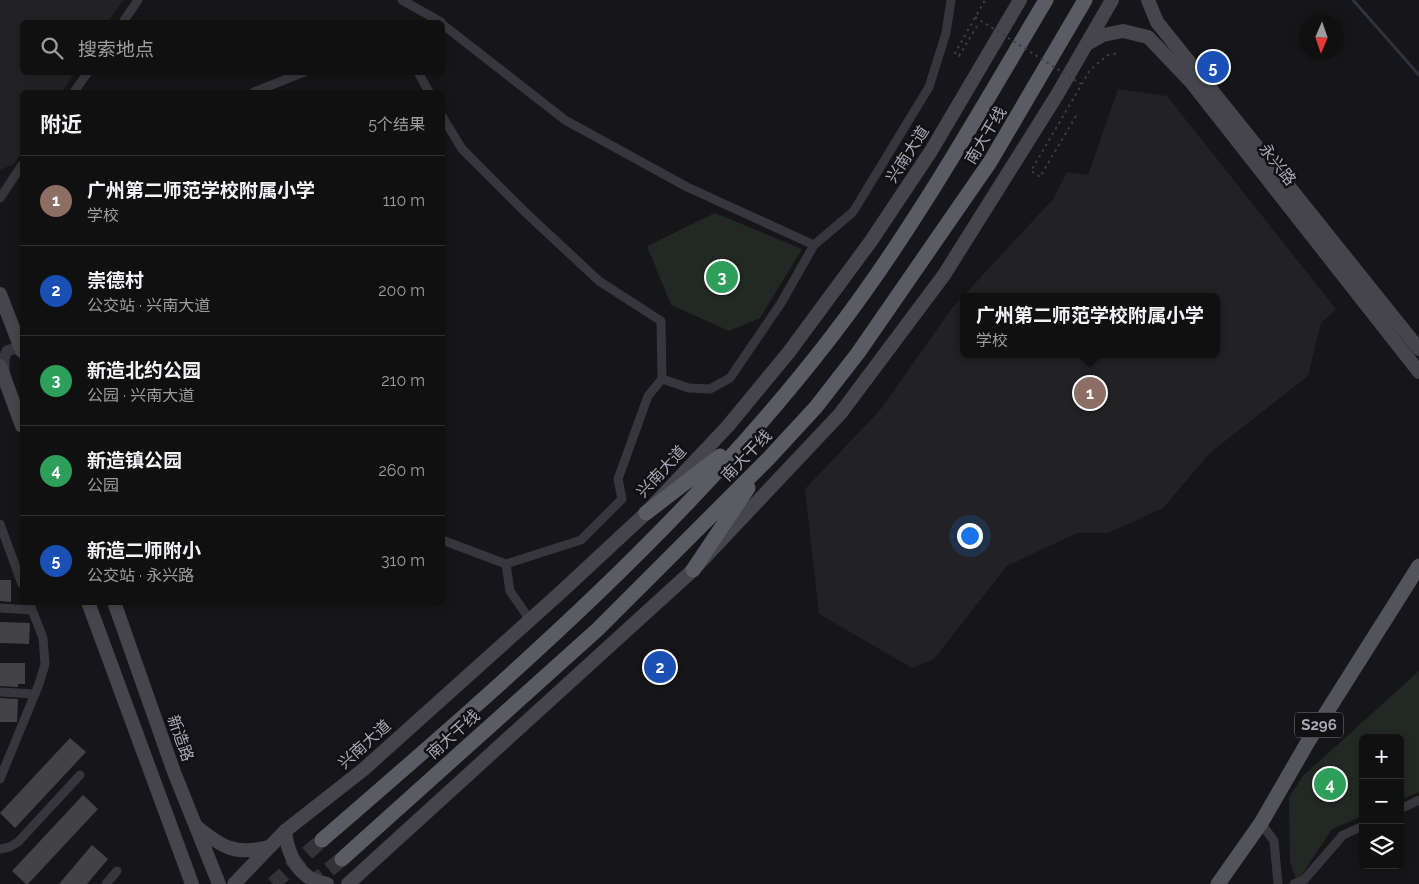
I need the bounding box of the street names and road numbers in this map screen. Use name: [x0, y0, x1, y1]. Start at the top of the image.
street label: 南大干线: [961, 103, 1010, 168]
street label: 兴南大道: [882, 122, 933, 186]
street label: 永兴路: [1255, 140, 1300, 189]
street label: 南大干线: [717, 426, 775, 485]
street label: 兴南大道: [633, 441, 690, 501]
street label: 南大干线: [423, 706, 483, 763]
street label: 新造路: [163, 712, 198, 764]
road number: S296: [1295, 712, 1343, 738]
street label: 兴南大道: [334, 716, 394, 773]

